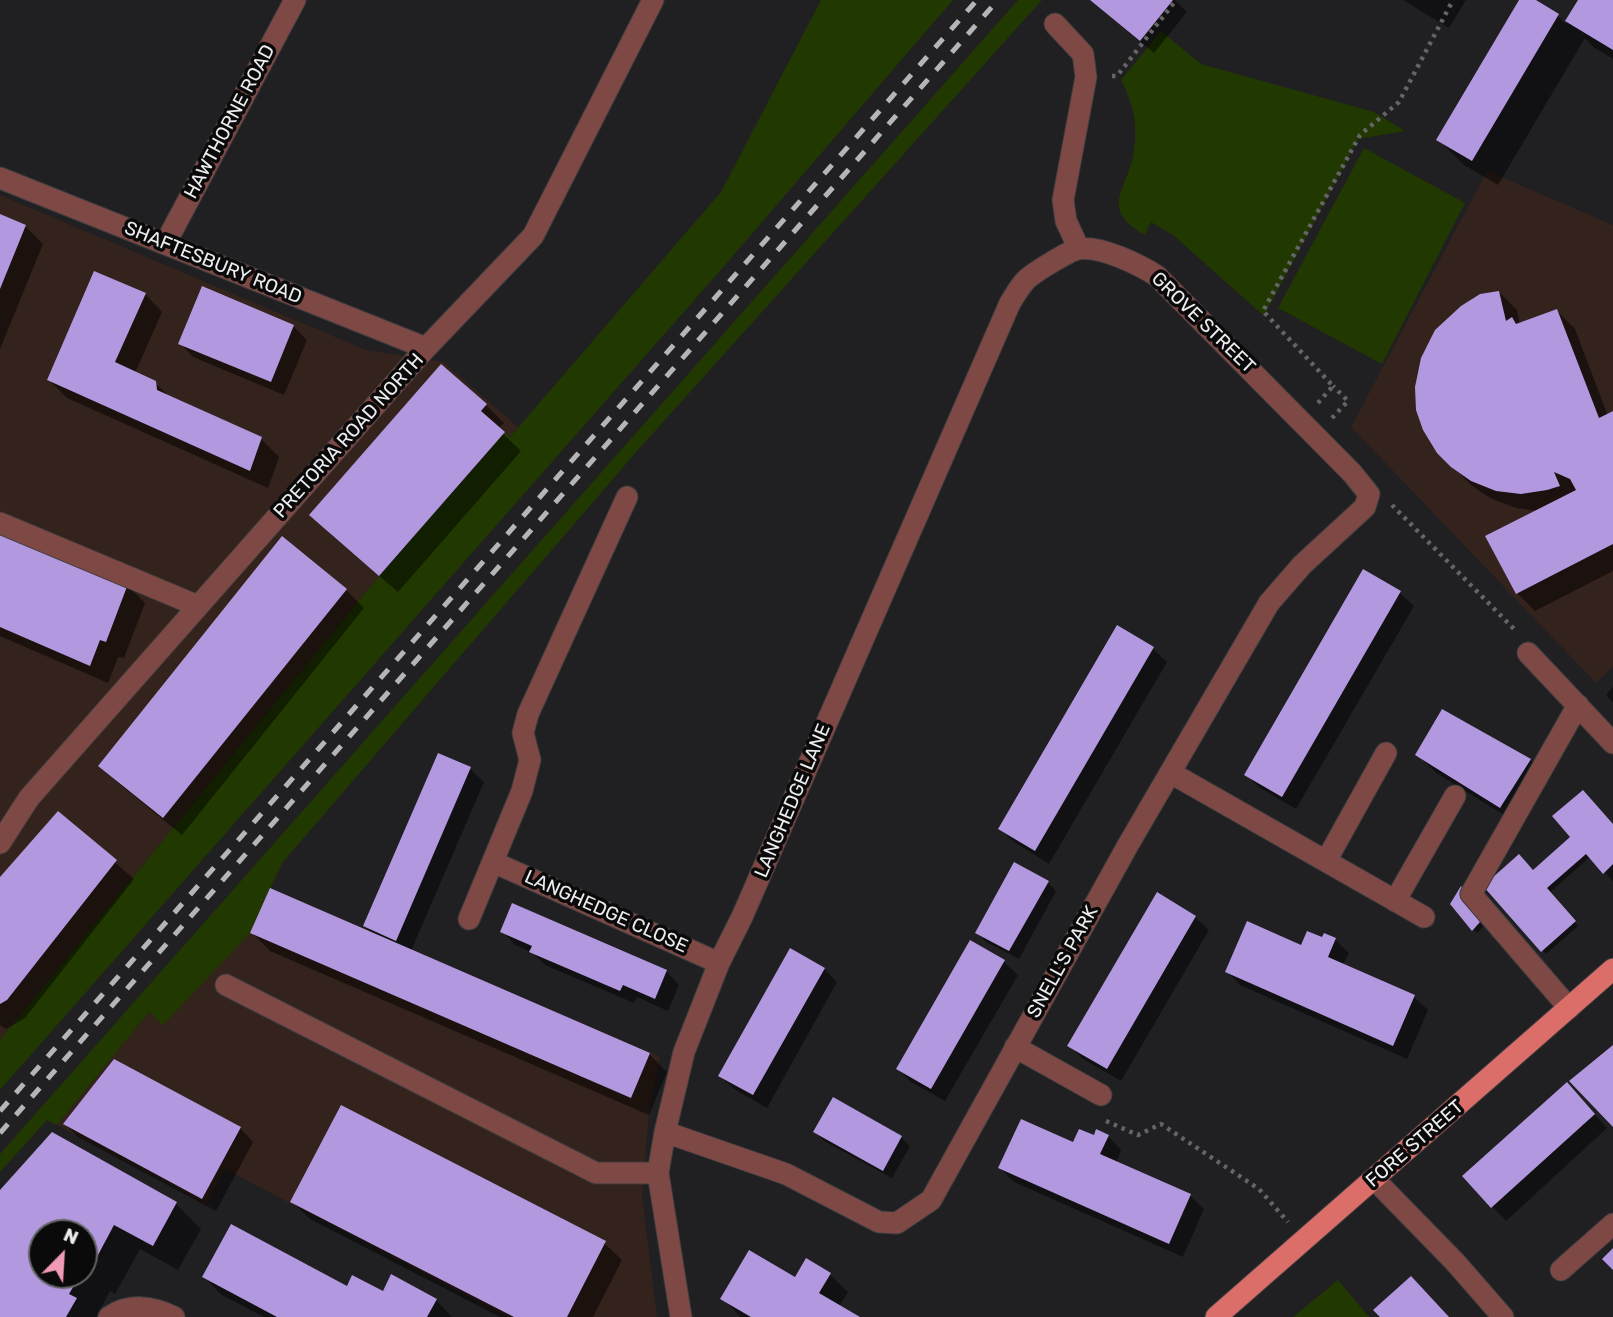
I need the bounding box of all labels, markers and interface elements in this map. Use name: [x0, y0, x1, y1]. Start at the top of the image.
street label: HAWTHORNE ROAD: [180, 41, 280, 203]
street label: SHAFTESBURY ROAD: [121, 217, 305, 309]
street label: GROVE STREET: [1146, 268, 1260, 378]
street label: PRETORIA ROAD NORTH: [269, 349, 429, 523]
street label: LANGHEDGE LANE: [750, 721, 836, 881]
street label: LANGHEDGE CLOSE: [521, 866, 691, 958]
street label: SNELL'S PARK: [1023, 902, 1103, 1022]
street label: FORE STREET: [1362, 1096, 1468, 1192]
north arrow: [28, 1219, 98, 1289]
text: N: [60, 1223, 82, 1249]

